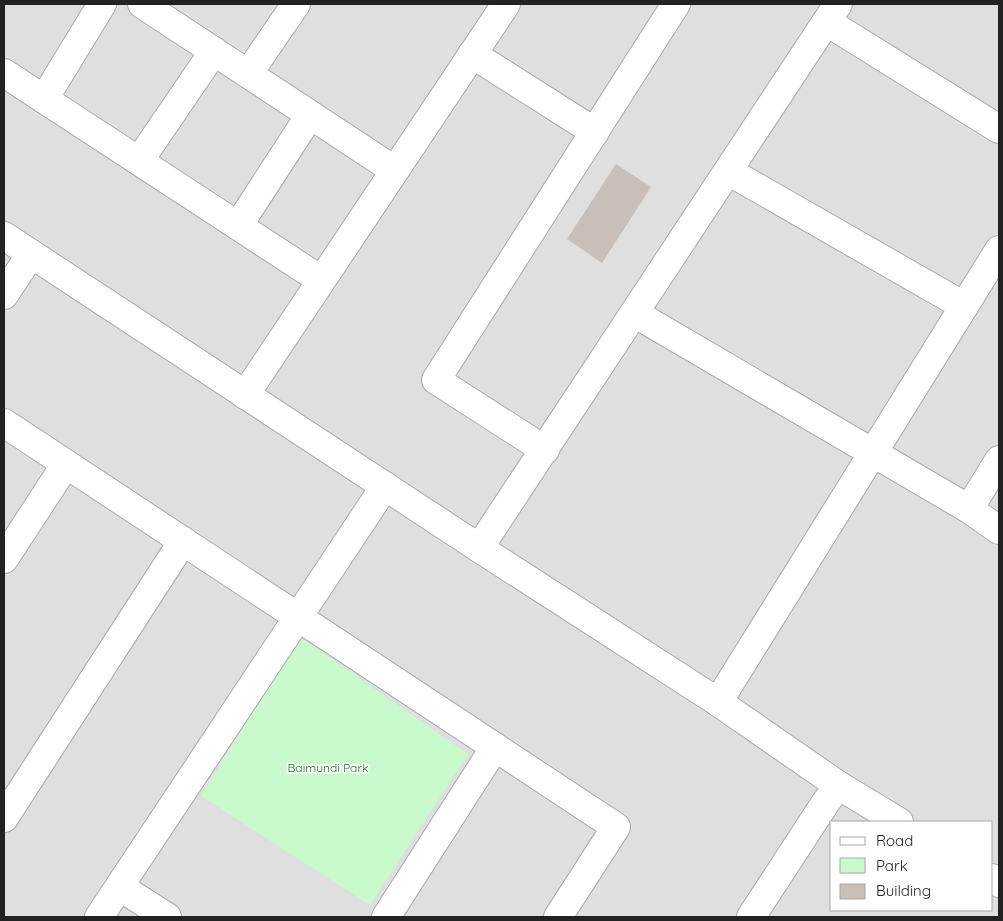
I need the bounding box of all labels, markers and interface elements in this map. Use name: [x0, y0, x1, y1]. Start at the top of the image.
park label: Baimundi Park: [288, 760, 368, 775]
legend: [830, 821, 993, 911]
text: Road: [876, 831, 913, 850]
text: Park: [876, 856, 908, 875]
text: Building: [876, 881, 931, 900]

